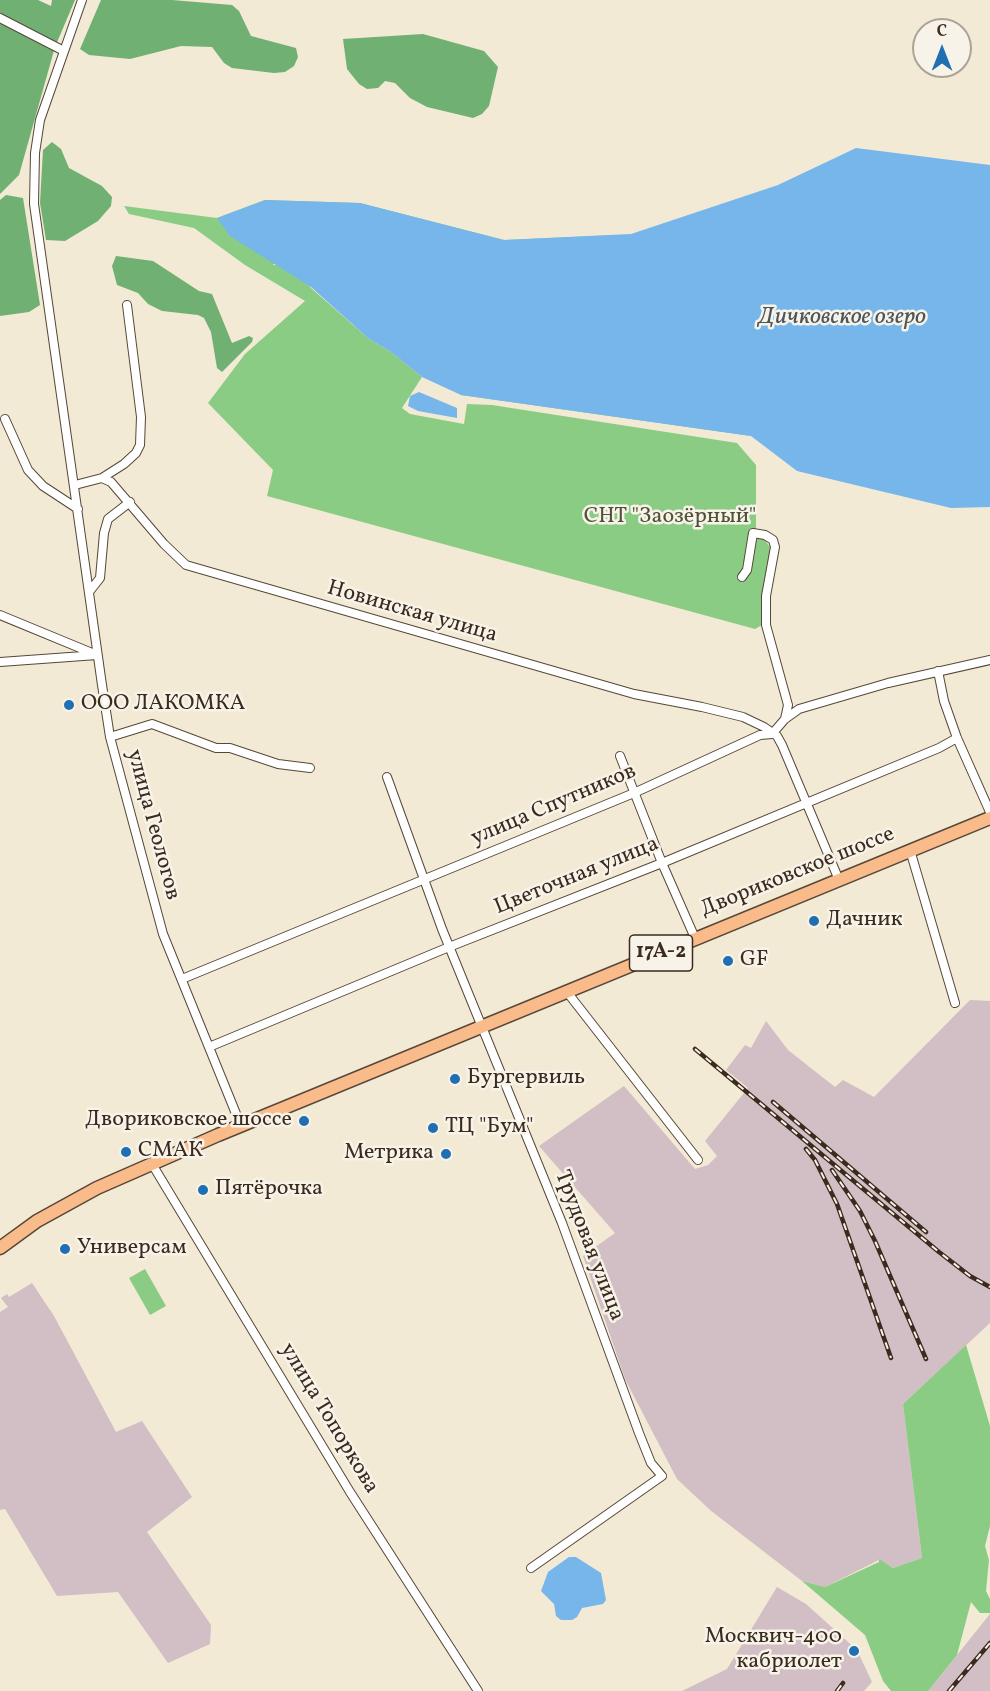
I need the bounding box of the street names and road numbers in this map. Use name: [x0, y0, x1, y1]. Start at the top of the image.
street label: Новинская улица: [324, 576, 500, 650]
street label: улица Геологов: [119, 747, 185, 903]
street label: улица Спутников: [468, 759, 640, 853]
street label: Двориковское шоссе: [697, 822, 899, 924]
street label: Цветочная улица: [491, 832, 663, 922]
road number: 17А-2: [630, 935, 692, 971]
street label: Трудовая улица: [547, 1167, 629, 1325]
street label: улица Топоркова: [273, 1339, 383, 1499]

